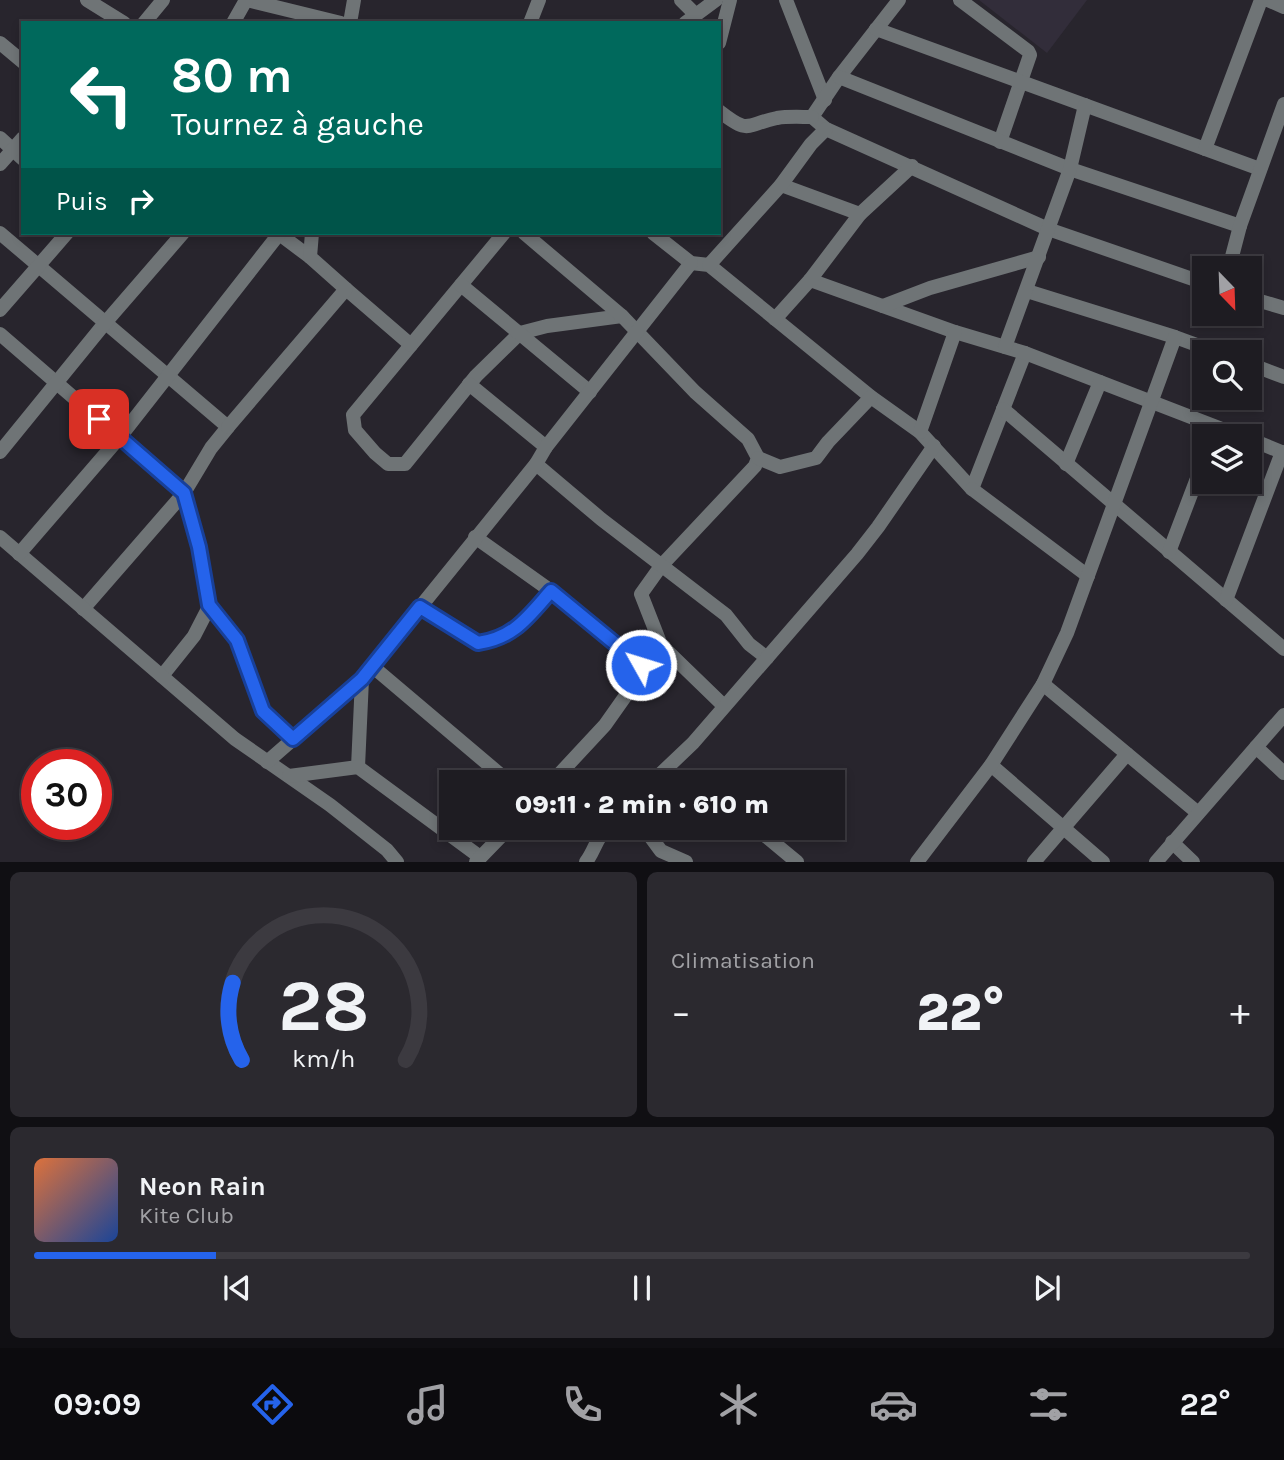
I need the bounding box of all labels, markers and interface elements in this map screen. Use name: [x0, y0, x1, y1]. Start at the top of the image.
text: 80 m: [171, 47, 293, 104]
icon: left: [56, 49, 147, 140]
text: Tournez à gauche: [171, 106, 424, 143]
icon: right: [122, 182, 160, 220]
text: Puis: [56, 186, 108, 217]
north arrow: [1192, 256, 1262, 326]
map controls: [1192, 256, 1262, 494]
button: search: [1192, 340, 1262, 410]
pin: [69, 389, 129, 449]
icon: arrive: [80, 400, 118, 438]
button: layers: [1192, 424, 1262, 494]
position arrow: [604, 628, 678, 702]
speed limit sign: 30: [21, 749, 112, 840]
text: 09:11 · 2 min · 610 m: [515, 789, 769, 820]
text: Climatisation: [671, 947, 815, 974]
text: 28: [278, 964, 369, 1049]
text: 22°: [916, 982, 1005, 1043]
text: −: [671, 990, 691, 1035]
text: +: [1230, 990, 1250, 1035]
text: km/h: [292, 1044, 355, 1073]
text: Neon Rain: [139, 1171, 266, 1202]
text: Kite Club: [139, 1202, 234, 1229]
icon: previous: [218, 1269, 256, 1307]
icon: pause: [623, 1269, 661, 1307]
icon: next: [1028, 1269, 1066, 1307]
icon: directions: [248, 1380, 297, 1429]
icon: music: [403, 1380, 452, 1429]
icon: phone: [558, 1380, 607, 1429]
icon: climate: [714, 1380, 763, 1429]
icon: car: [869, 1380, 918, 1429]
icon: filters: [1024, 1380, 1073, 1429]
text: 09:09: [53, 1386, 141, 1423]
text: 22°: [1180, 1386, 1231, 1423]

